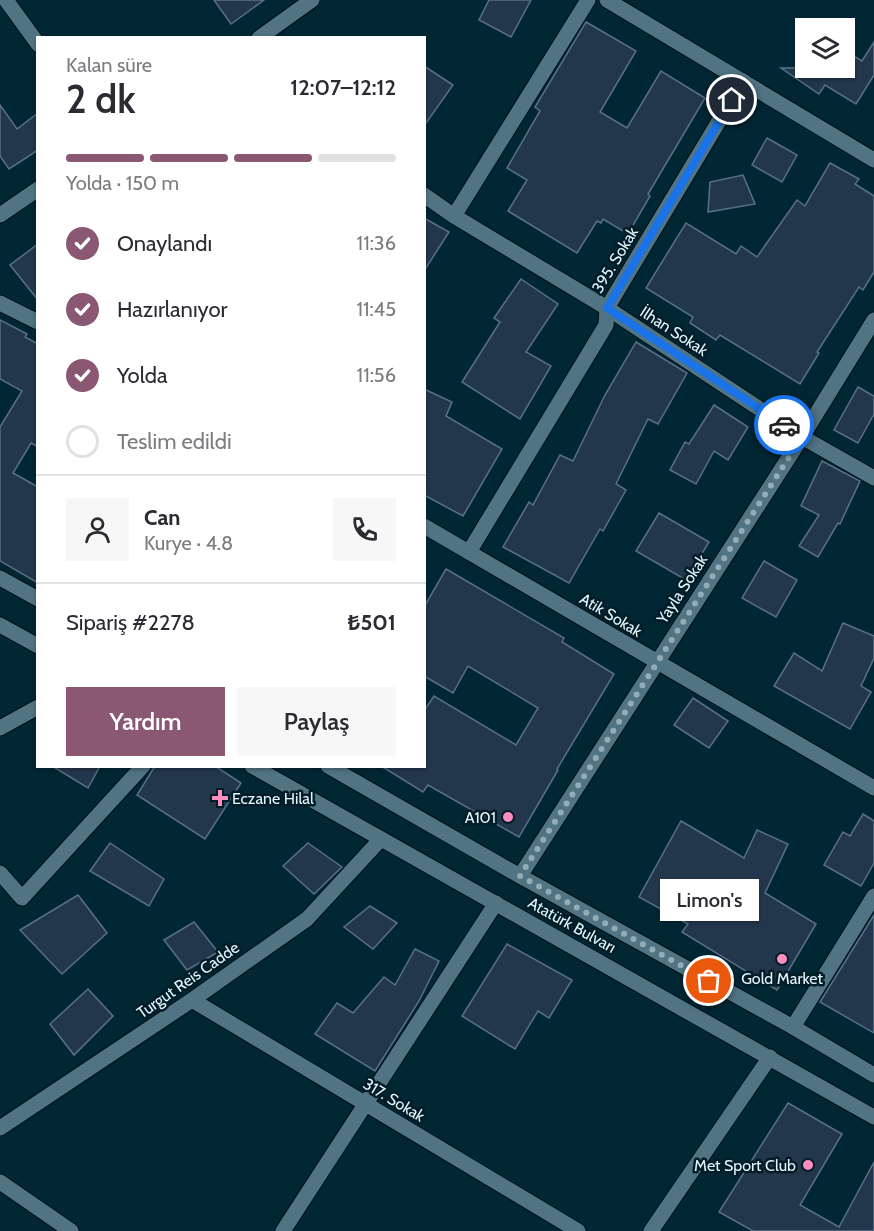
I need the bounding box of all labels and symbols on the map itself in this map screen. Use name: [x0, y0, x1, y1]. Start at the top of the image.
pin: [706, 74, 757, 125]
street label: 395. Sokak: [588, 223, 642, 296]
street label: İlhan Sokak: [637, 302, 712, 360]
courier: [754, 395, 814, 455]
street label: Yayla Sokak: [652, 550, 712, 628]
street label: Atik Sokak: [577, 589, 646, 641]
place label: Eczane Hilal: [232, 789, 314, 808]
marker: Eczane Hilal: [213, 791, 227, 805]
place label: A101: [465, 808, 496, 827]
marker: A101: [501, 810, 515, 824]
callout: Limon's: [660, 879, 758, 921]
street label: Atatürk Bulvarı: [525, 893, 619, 957]
street label: Turgut Reis Cadde: [133, 938, 243, 1022]
marker: Gold Market: [775, 952, 789, 966]
pin: [683, 955, 734, 1006]
place label: Gold Market: [741, 969, 823, 988]
street label: 317. Sokak: [360, 1074, 429, 1126]
place label: Met Sport Club: [694, 1156, 796, 1175]
marker: Met Sport Club: [801, 1158, 815, 1172]

